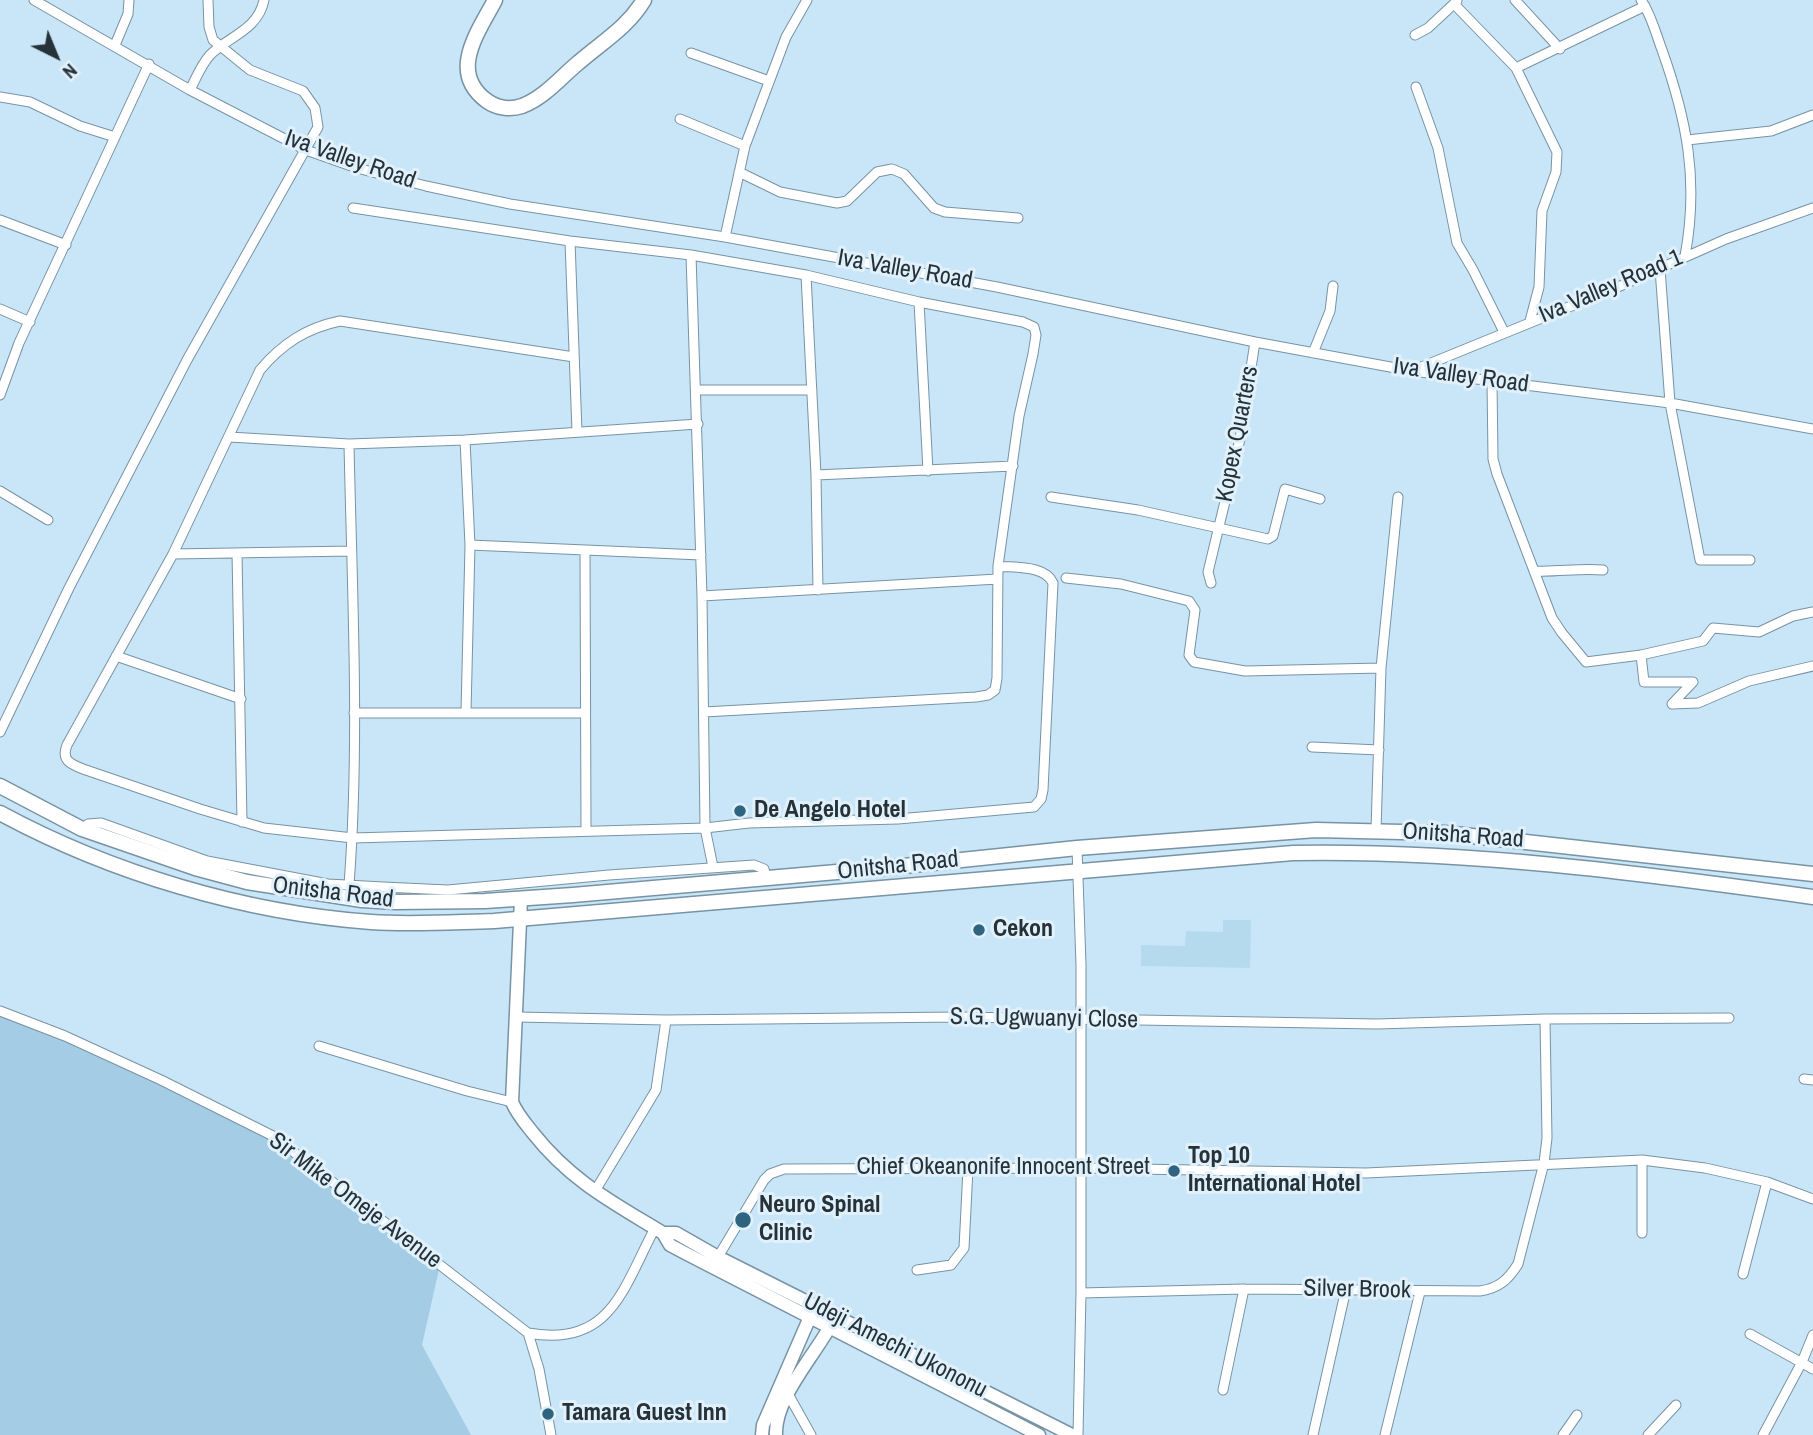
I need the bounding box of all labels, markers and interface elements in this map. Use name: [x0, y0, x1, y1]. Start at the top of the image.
north arrow: [21, 21, 91, 91]
text: N: [57, 58, 83, 85]
street label: Iva Valley Road: [281, 124, 419, 196]
street label: Iva Valley Road: [835, 244, 975, 296]
street label: Iva Valley Road 1: [1535, 244, 1687, 330]
street label: Iva Valley Road: [1391, 352, 1531, 400]
street label: Kopex Quarters: [1211, 364, 1265, 504]
place label: De Angelo Hotel: [754, 797, 906, 825]
marker: De Angelo Hotel: [732, 803, 748, 819]
street label: Onitsha Road: [1401, 817, 1525, 855]
street label: Onitsha Road: [836, 845, 960, 887]
street label: Onitsha Road: [271, 871, 395, 915]
place label: Cekon: [993, 916, 1053, 944]
marker: Cekon: [971, 922, 987, 938]
street label: S.G. Ugwuanyi Close: [950, 1003, 1138, 1035]
street label: Sir Mike Omeje Avenue: [263, 1127, 447, 1275]
place label: Top 10 International Hotel: [1188, 1143, 1361, 1199]
street label: Chief Okeanonife Innocent Street: [856, 1154, 1150, 1182]
marker: Top 10 International Hotel: [1166, 1163, 1182, 1179]
place label: Neuro Spinal Clinic: [759, 1192, 880, 1248]
marker: Neuro Spinal Clinic: [733, 1210, 753, 1230]
street label: Silver Brook: [1303, 1275, 1411, 1305]
street label: Udeji Amechi Ukononu: [798, 1287, 992, 1405]
place label: Tamara Guest Inn: [562, 1400, 727, 1428]
marker: Tamara Guest Inn: [540, 1406, 556, 1422]

